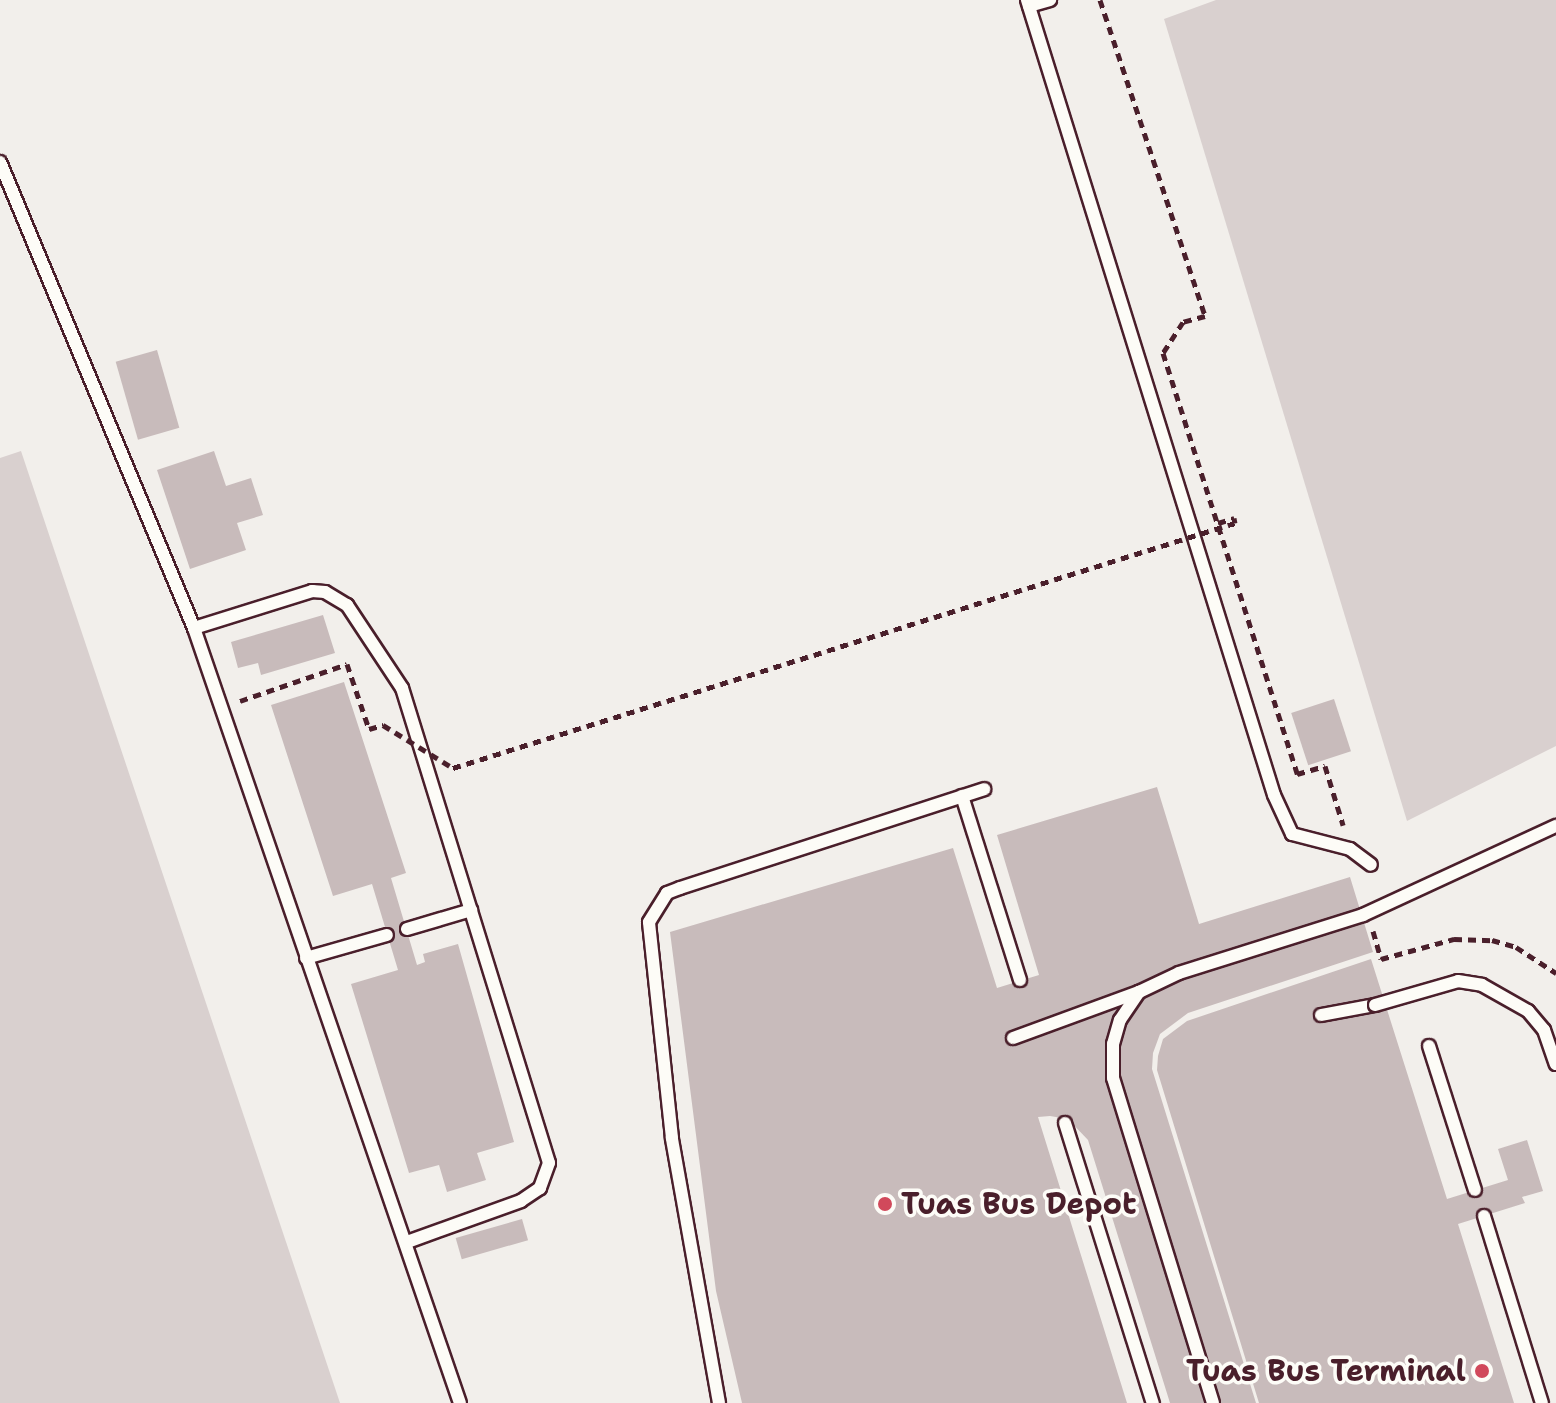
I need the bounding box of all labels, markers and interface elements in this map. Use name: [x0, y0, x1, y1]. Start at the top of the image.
place label: Tuas Bus Depot: [901, 1186, 1137, 1222]
marker: Tuas Bus Depot: [876, 1195, 894, 1213]
place label: Tuas Bus Terminal: [1186, 1353, 1466, 1389]
marker: Tuas Bus Terminal: [1473, 1362, 1491, 1380]

